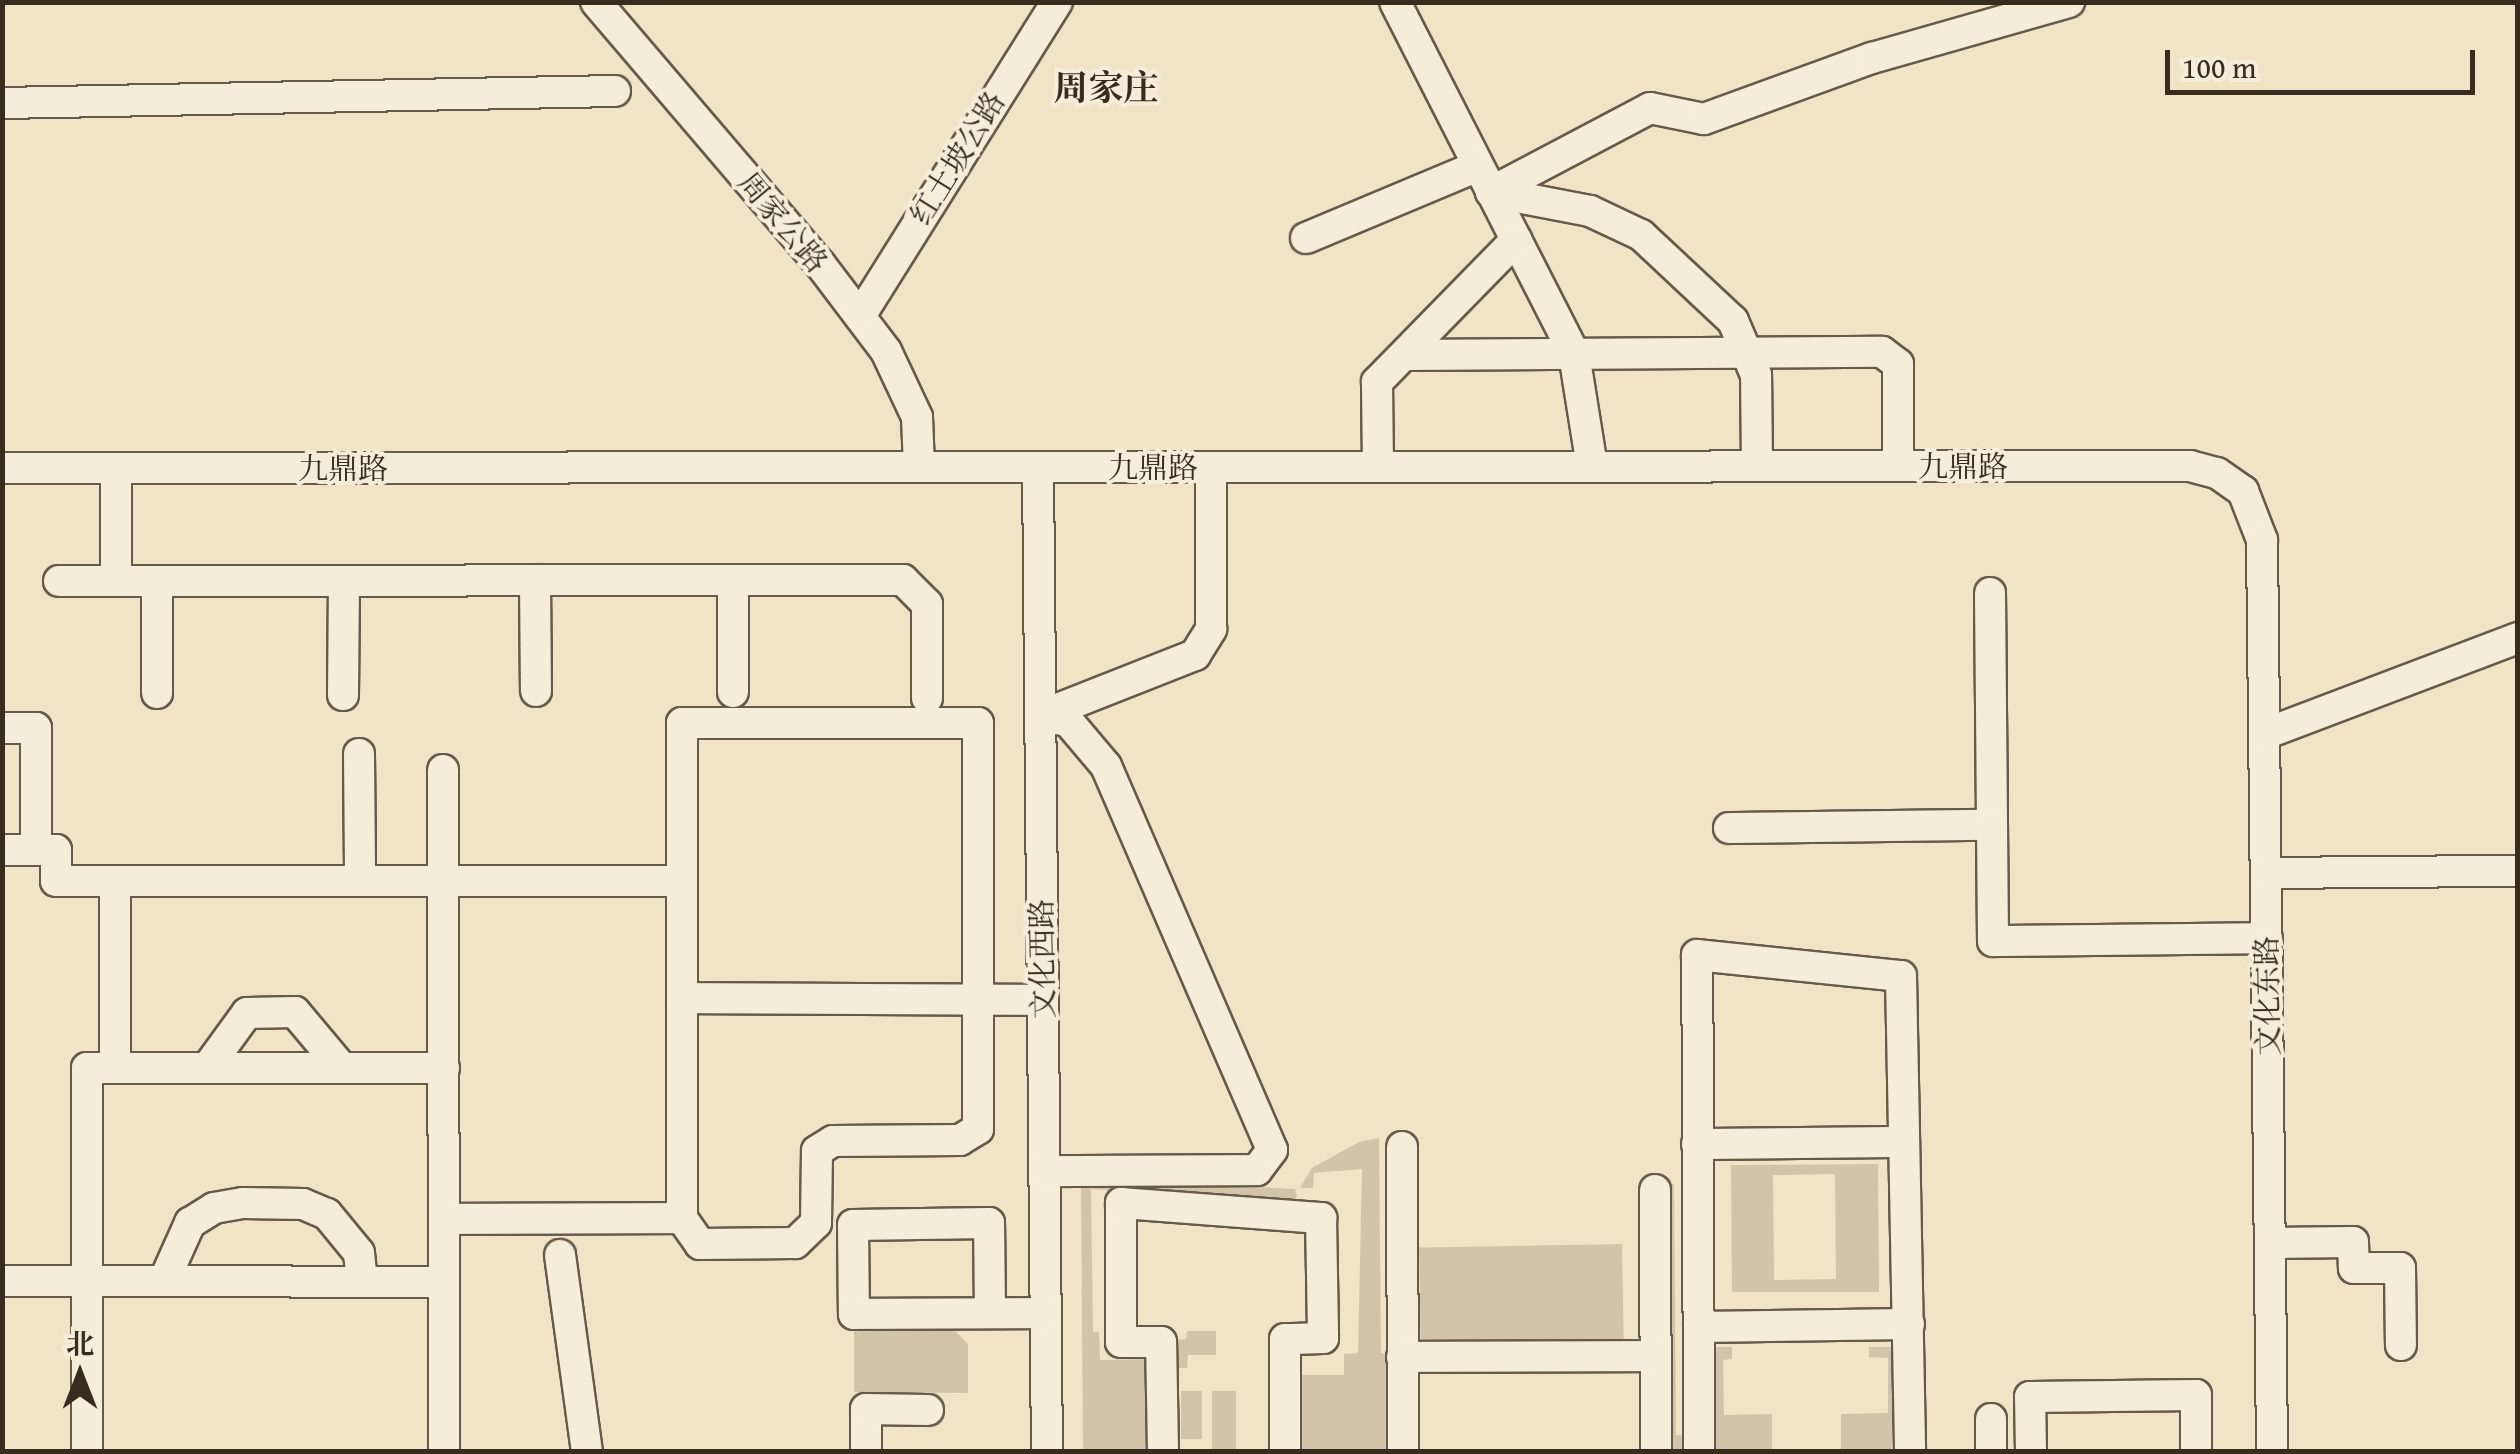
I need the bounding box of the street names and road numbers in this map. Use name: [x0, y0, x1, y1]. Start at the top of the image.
street label: 红土坡公路: [902, 85, 1012, 231]
street label: 周家公路: [731, 164, 835, 280]
street label: 九鼎路: [1918, 448, 2008, 484]
street label: 九鼎路: [1108, 449, 1198, 485]
street label: 九鼎路: [298, 450, 388, 486]
street label: 文化西路: [1023, 899, 1061, 1019]
street label: 文化东路: [2248, 936, 2286, 1056]

